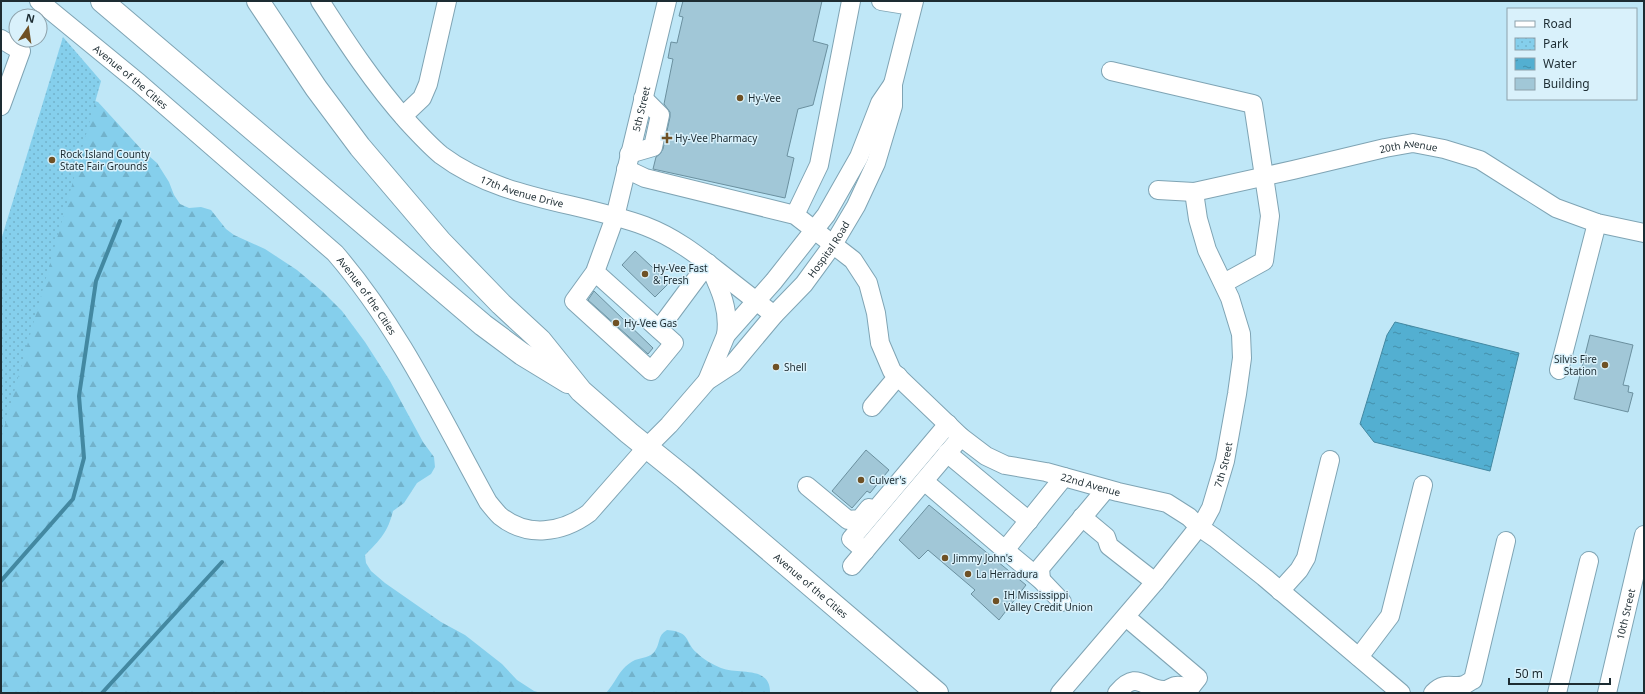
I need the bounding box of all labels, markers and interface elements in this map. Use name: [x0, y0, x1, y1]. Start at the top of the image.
north arrow: [8, 8, 48, 48]
legend: [1507, 8, 1637, 100]
text: N: [24, 9, 36, 26]
text: Road: [1543, 15, 1572, 32]
text: Park: [1543, 35, 1569, 52]
street label: Avenue of the Cities: [90, 41, 171, 112]
text: Water: [1543, 55, 1577, 72]
text: Building: [1543, 75, 1590, 92]
street label: 5th Street: [629, 85, 653, 133]
place label: Hy-Vee: [748, 91, 781, 105]
marker: Hy-Vee: [735, 93, 745, 103]
place label: Hy-Vee Pharmacy: [675, 131, 758, 145]
marker: Hy-Vee Pharmacy: [662, 133, 672, 143]
street label: 20th Avenue: [1378, 136, 1439, 156]
place label: Rock Island County State Fair Grounds: [60, 147, 151, 173]
marker: Rock Island County State Fair Grounds: [47, 155, 57, 165]
street label: 17th Avenue Drive: [478, 172, 565, 211]
street label: Hospital Road: [804, 218, 853, 280]
street label: Avenue of the Cities: [334, 253, 400, 338]
place label: Hy-Vee Fast & Fresh: [653, 261, 708, 287]
marker: Hy-Vee Fast & Fresh: [640, 269, 650, 279]
place label: Hy-Vee Gas: [624, 316, 677, 330]
marker: Hy-Vee Gas: [611, 318, 621, 328]
place label: Silvis Fire Station: [1554, 352, 1597, 378]
place label: Shell: [784, 360, 806, 374]
marker: Silvis Fire Station: [1600, 360, 1610, 370]
marker: Shell: [771, 362, 781, 372]
street label: 7th Street: [1211, 441, 1235, 489]
street label: 22nd Avenue: [1059, 469, 1123, 499]
place label: Culver's: [869, 473, 906, 487]
marker: Culver's: [856, 475, 866, 485]
street label: Avenue of the Cities: [771, 550, 851, 621]
place label: Jimmy John's: [952, 551, 1013, 565]
marker: Jimmy John's: [940, 553, 950, 563]
place label: La Herradura: [976, 567, 1038, 581]
marker: La Herradura: [963, 569, 973, 579]
street label: 10th Street: [1613, 587, 1638, 641]
place label: IH Mississippi Valley Credit Union: [1004, 588, 1093, 614]
marker: IH Mississippi Valley Credit Union: [991, 596, 1001, 606]
scale bar: [1509, 660, 1610, 686]
text: 50 m: [1515, 665, 1543, 682]

